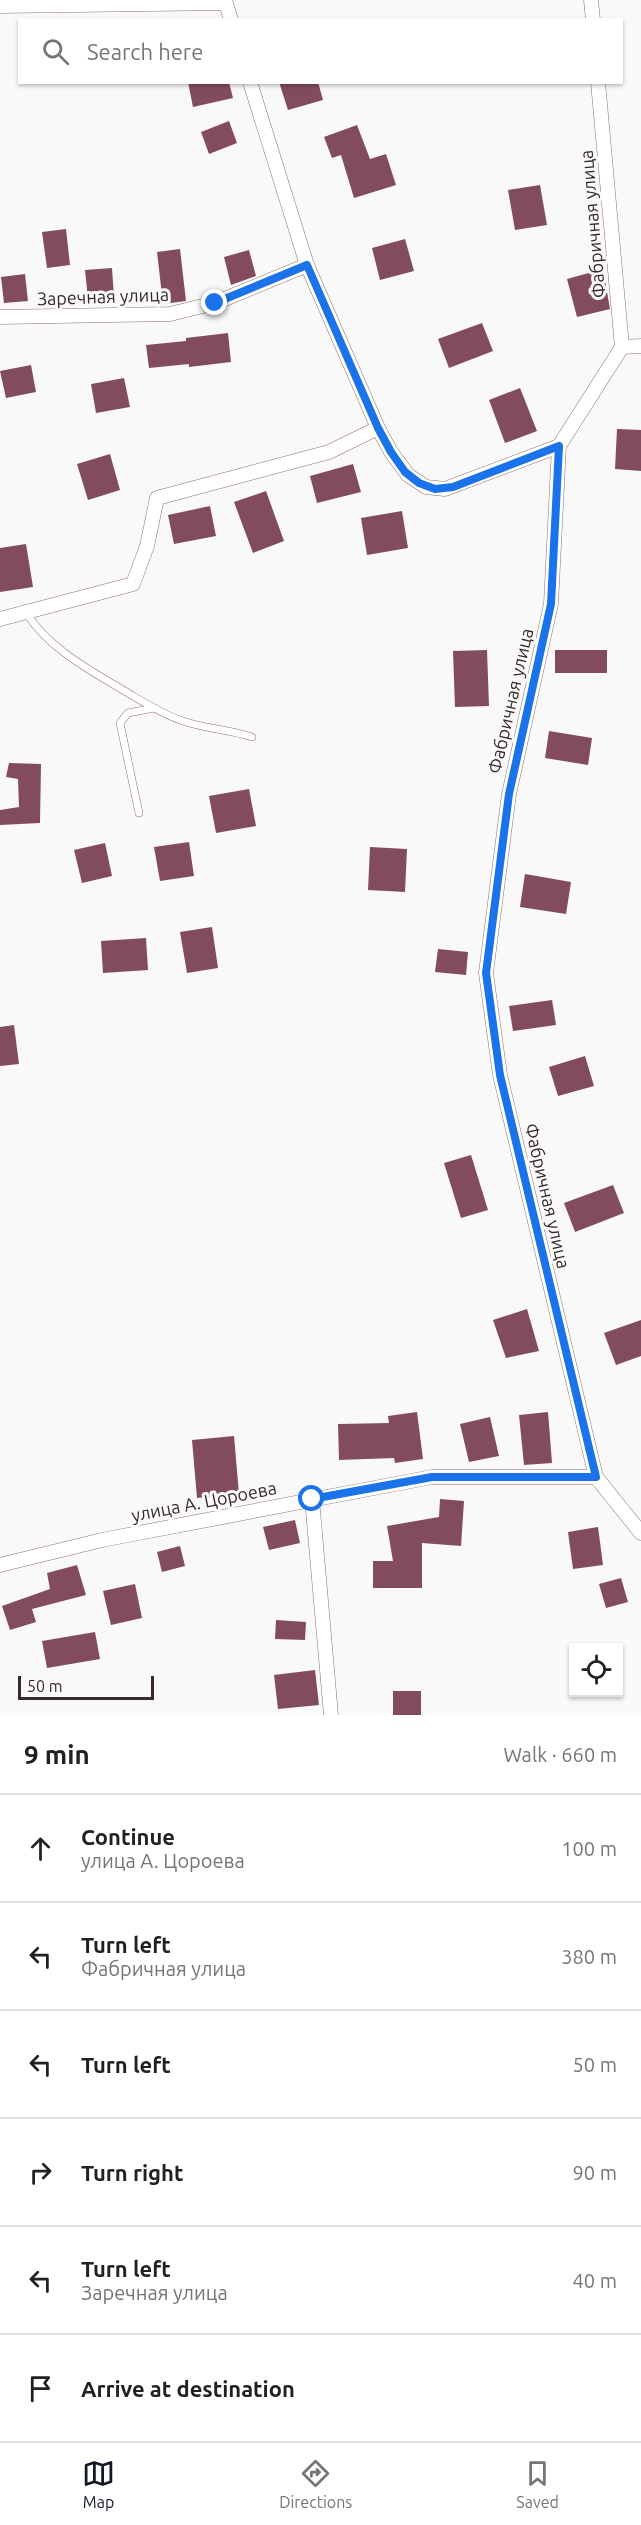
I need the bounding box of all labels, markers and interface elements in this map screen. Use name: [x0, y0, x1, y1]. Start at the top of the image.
search box: [18, 18, 623, 84]
icon: search: [39, 35, 72, 68]
text: Search here: [87, 39, 203, 64]
street label: Фабричная улица: [576, 149, 608, 299]
street label: Заречная улица: [37, 284, 169, 308]
route end: [201, 289, 227, 315]
street label: Фабричная улица: [484, 626, 536, 775]
street label: Фабричная улица: [522, 1121, 574, 1270]
street label: улица А. Цороева: [130, 1477, 278, 1525]
route start: [298, 1485, 324, 1511]
map controls: [569, 1643, 623, 1697]
button: locate: [569, 1643, 623, 1697]
scale bar: [18, 1673, 154, 1700]
text: 50 m: [27, 1677, 63, 1695]
text: 9 min: [24, 1740, 90, 1769]
text: Walk · 660 m: [504, 1743, 617, 1766]
text: Continue: [81, 1824, 175, 1849]
icon: ahead: [24, 1832, 57, 1865]
text: 100 m: [561, 1837, 617, 1860]
text: улица А. Цороева: [81, 1849, 245, 1872]
text: Turn left: [81, 1932, 171, 1957]
icon: left: [24, 1940, 57, 1973]
text: 380 m: [561, 1945, 617, 1968]
text: Фабричная улица: [81, 1957, 246, 1980]
icon: left: [24, 2048, 57, 2081]
text: Turn left: [81, 2052, 171, 2077]
text: 50 m: [573, 2053, 617, 2076]
icon: right: [24, 2156, 57, 2189]
text: Turn right: [81, 2160, 183, 2185]
text: 90 m: [573, 2161, 617, 2184]
text: Turn left: [81, 2256, 171, 2281]
icon: left: [24, 2264, 57, 2297]
text: 40 m: [573, 2269, 617, 2292]
text: Заречная улица: [81, 2281, 228, 2304]
icon: arrive: [24, 2372, 57, 2405]
text: Arrive at destination: [81, 2376, 295, 2401]
tab: Map: [82, 2457, 115, 2511]
tab: Directions: [279, 2457, 352, 2511]
tab: Saved: [516, 2457, 559, 2511]

